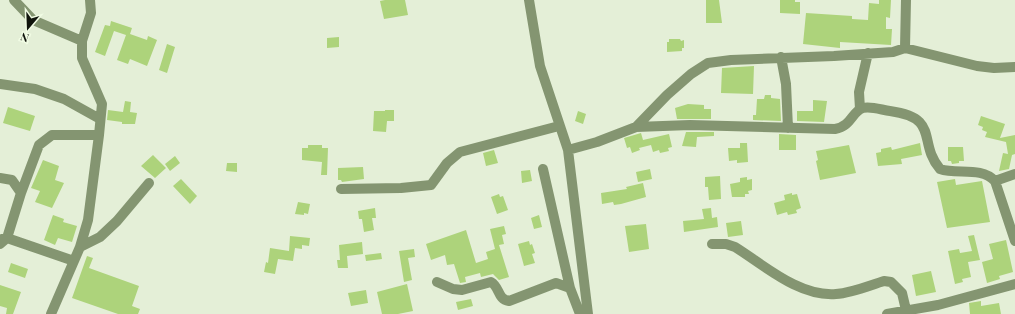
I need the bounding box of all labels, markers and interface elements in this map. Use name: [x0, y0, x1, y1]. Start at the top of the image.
north arrow: [8, 8, 48, 48]
text: N: [18, 30, 31, 46]

